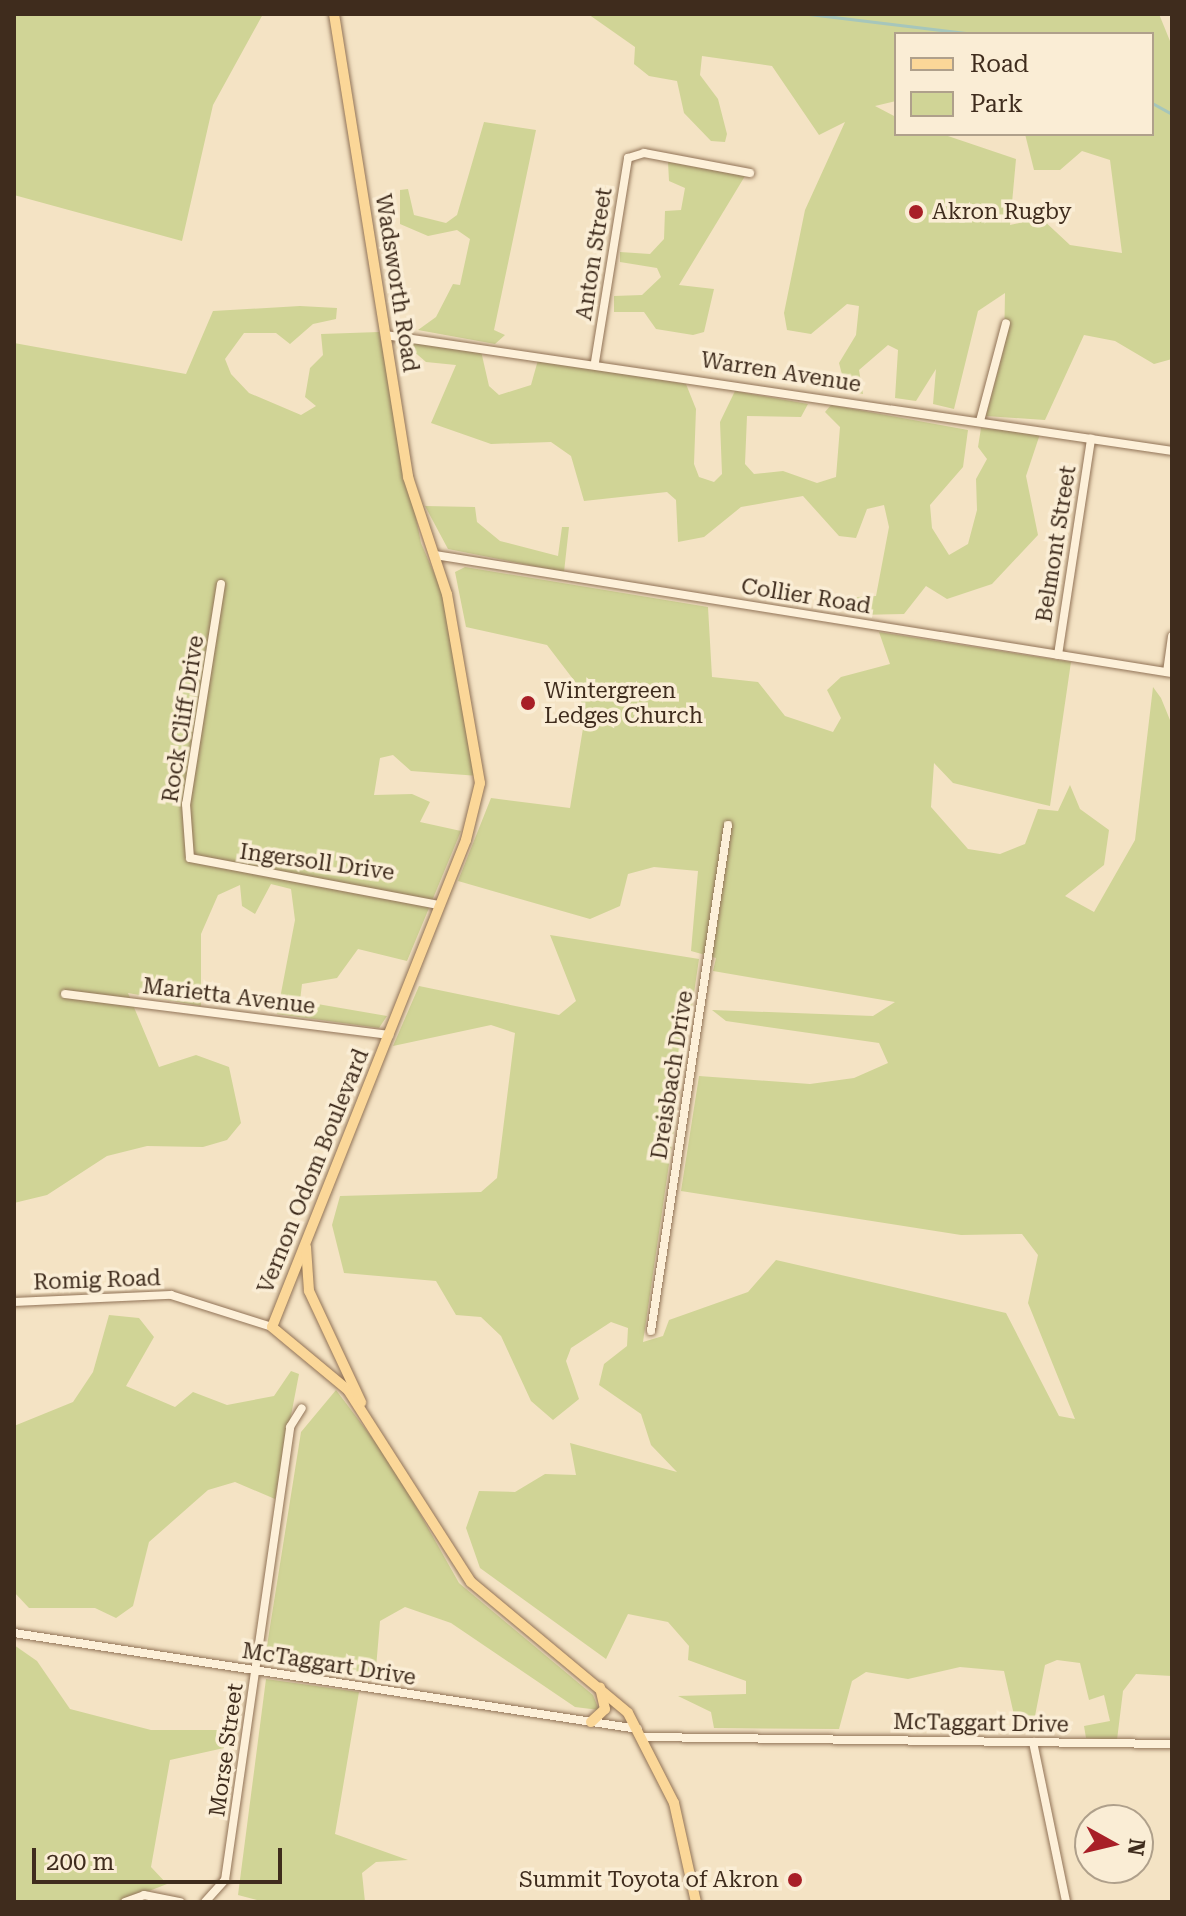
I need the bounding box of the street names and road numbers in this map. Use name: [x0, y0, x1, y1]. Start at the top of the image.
street label: Anton Street: [570, 186, 618, 322]
street label: Wadsworth Road: [370, 192, 424, 374]
street label: Warren Avenue: [699, 346, 863, 398]
street label: Belmont Street: [1031, 464, 1081, 624]
street label: Collier Road: [739, 573, 873, 619]
street label: Rock Cliff Drive: [157, 634, 209, 804]
street label: Ingersoll Drive: [238, 838, 396, 886]
street label: Marietta Avenue: [141, 972, 317, 1020]
street label: Dreisbach Drive: [646, 989, 698, 1161]
street label: Vernon Odom Boulevard: [252, 1045, 374, 1297]
street label: Romig Road: [33, 1265, 161, 1295]
street label: McTaggart Drive: [240, 1637, 418, 1691]
street label: Morse Street: [204, 1682, 248, 1818]
street label: McTaggart Drive: [893, 1708, 1069, 1738]

